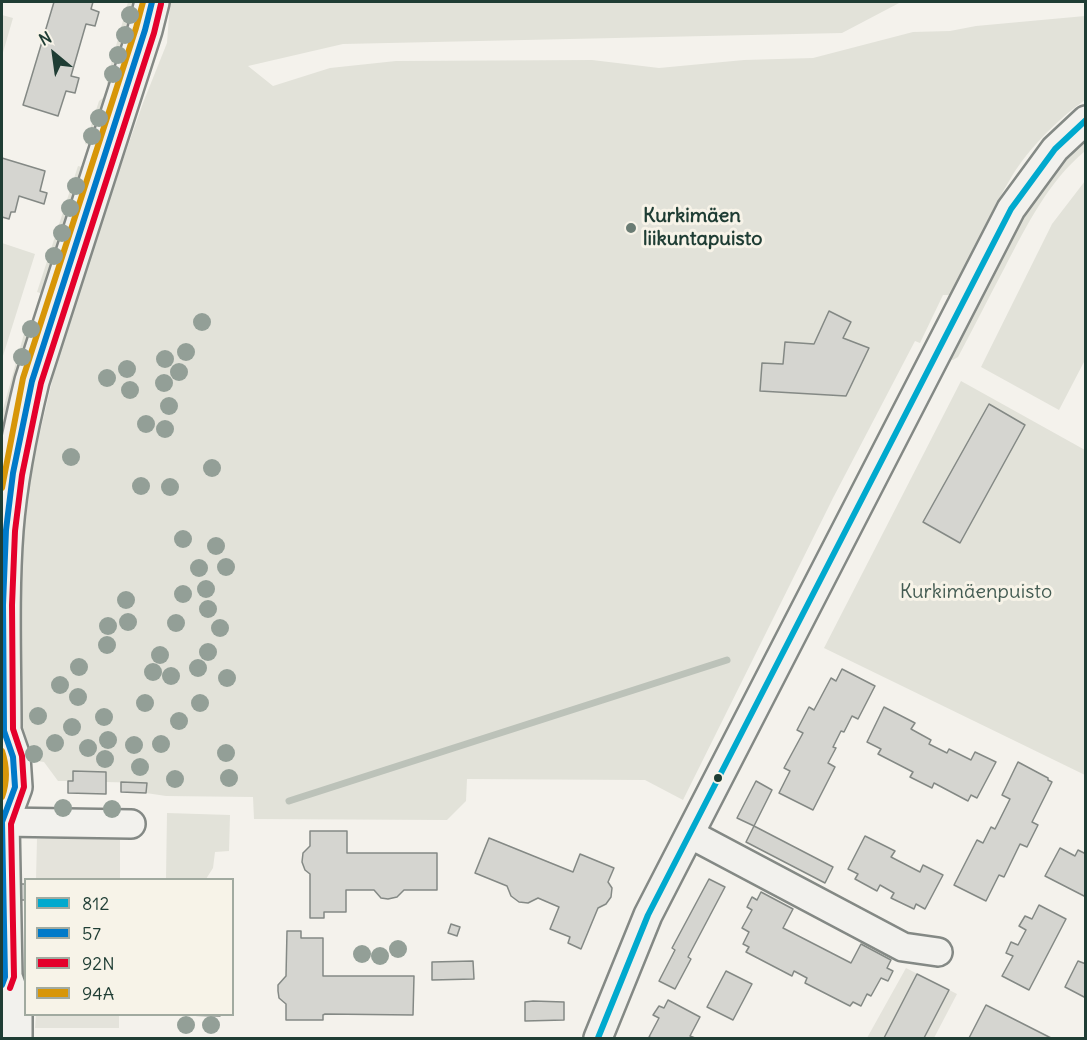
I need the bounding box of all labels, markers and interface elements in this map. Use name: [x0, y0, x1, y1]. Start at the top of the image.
north arrow: [24, 24, 84, 84]
text: N: [36, 27, 55, 50]
place label: Kurkimäen liikuntapuisto: [643, 204, 763, 251]
marker: Kurkimäen liikuntapuisto: [624, 221, 638, 235]
park label: Kurkimäenpuisto: [900, 580, 1052, 604]
unlabelled marker: [712, 772, 724, 784]
legend: [24, 878, 234, 1016]
text: 812: [82, 892, 109, 915]
text: 57: [82, 922, 101, 945]
text: 92N: [82, 952, 115, 975]
text: 94A: [82, 982, 114, 1005]

